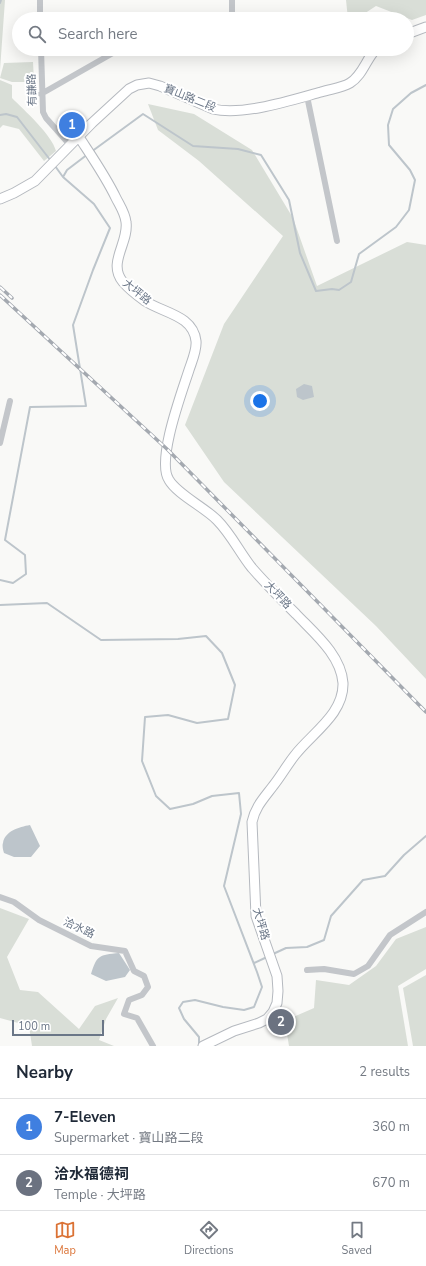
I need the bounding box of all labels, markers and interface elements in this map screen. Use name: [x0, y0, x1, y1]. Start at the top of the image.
search box: [12, 12, 414, 56]
icon: search: [26, 23, 48, 45]
text: Search here: [58, 24, 138, 44]
street label: 有謙路: [24, 73, 40, 107]
street label: 寶山路二段: [162, 81, 218, 115]
pin: 1: [59, 110, 85, 140]
street label: 大坪路: [119, 276, 155, 308]
your location: [250, 391, 270, 411]
street label: 大坪路: [261, 578, 295, 612]
street label: 大坪路: [249, 906, 273, 942]
street label: 洽水路: [61, 914, 97, 942]
pin: 2: [268, 1007, 294, 1037]
scale bar: [12, 1018, 104, 1037]
text: 100 m: [18, 1019, 50, 1034]
text: Nearby: [16, 1061, 73, 1084]
text: 2 results: [359, 1063, 410, 1081]
text: 7-Eleven: [54, 1107, 116, 1127]
text: 1: [25, 1118, 33, 1136]
text: 360 m: [372, 1118, 410, 1136]
text: Supermarket · 寶山路二段: [54, 1129, 204, 1147]
text: 洽水福德祠: [54, 1164, 129, 1184]
text: 2: [25, 1174, 33, 1192]
text: 670 m: [372, 1174, 410, 1192]
text: Temple · 大坪路: [54, 1186, 146, 1204]
tab: Map: [54, 1219, 76, 1258]
tab: Directions: [184, 1219, 234, 1258]
tab: Saved: [342, 1219, 372, 1258]

